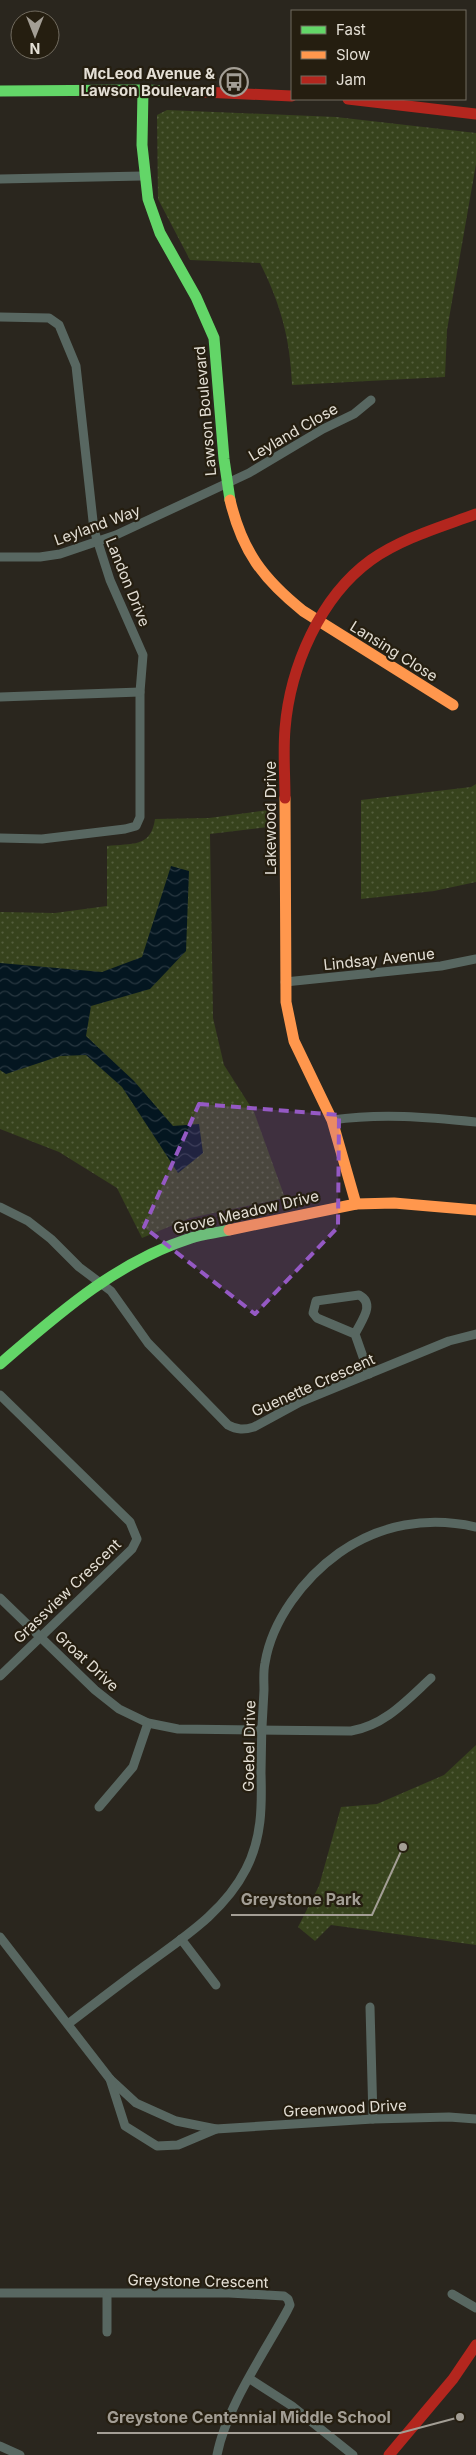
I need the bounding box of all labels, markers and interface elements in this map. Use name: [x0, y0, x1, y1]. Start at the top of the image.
north arrow: [10, 10, 60, 60]
legend: [291, 10, 466, 100]
text: Fast: [336, 20, 366, 39]
text: N: [30, 40, 40, 57]
text: Slow: [336, 45, 370, 64]
place label: McLeod Avenue & Lawson Boulevard: [81, 64, 215, 100]
bus stop icon: McLeod Avenue & Lawson Boulevard: [219, 67, 249, 97]
text: Jam: [336, 70, 366, 89]
street label: Lawson Boulevard: [190, 345, 220, 477]
street label: Leyland Close: [245, 399, 341, 465]
street label: Leyland Way: [51, 500, 143, 549]
street label: Landon Drive: [102, 535, 154, 629]
street label: Lansing Close: [347, 616, 441, 686]
street label: Lakewood Drive: [261, 761, 280, 875]
street label: Lindsay Avenue: [323, 944, 435, 974]
street label: Grove Meadow Drive: [171, 1186, 321, 1238]
street label: Guenette Crescent: [248, 1349, 378, 1421]
street label: Grassview Crescent: [9, 1535, 125, 1647]
street label: Groat Drive: [51, 1627, 123, 1695]
street label: Goebel Drive: [239, 1700, 259, 1792]
callout: Greystone Park: [231, 1884, 372, 1915]
text: Greystone Park: [241, 1889, 362, 1909]
street label: Greenwood Drive: [283, 2095, 407, 2121]
street label: Greystone Crescent: [127, 2270, 269, 2292]
callout: Greystone Centennial Middle School: [97, 2402, 400, 2433]
text: Greystone Centennial Middle School: [107, 2407, 391, 2427]

